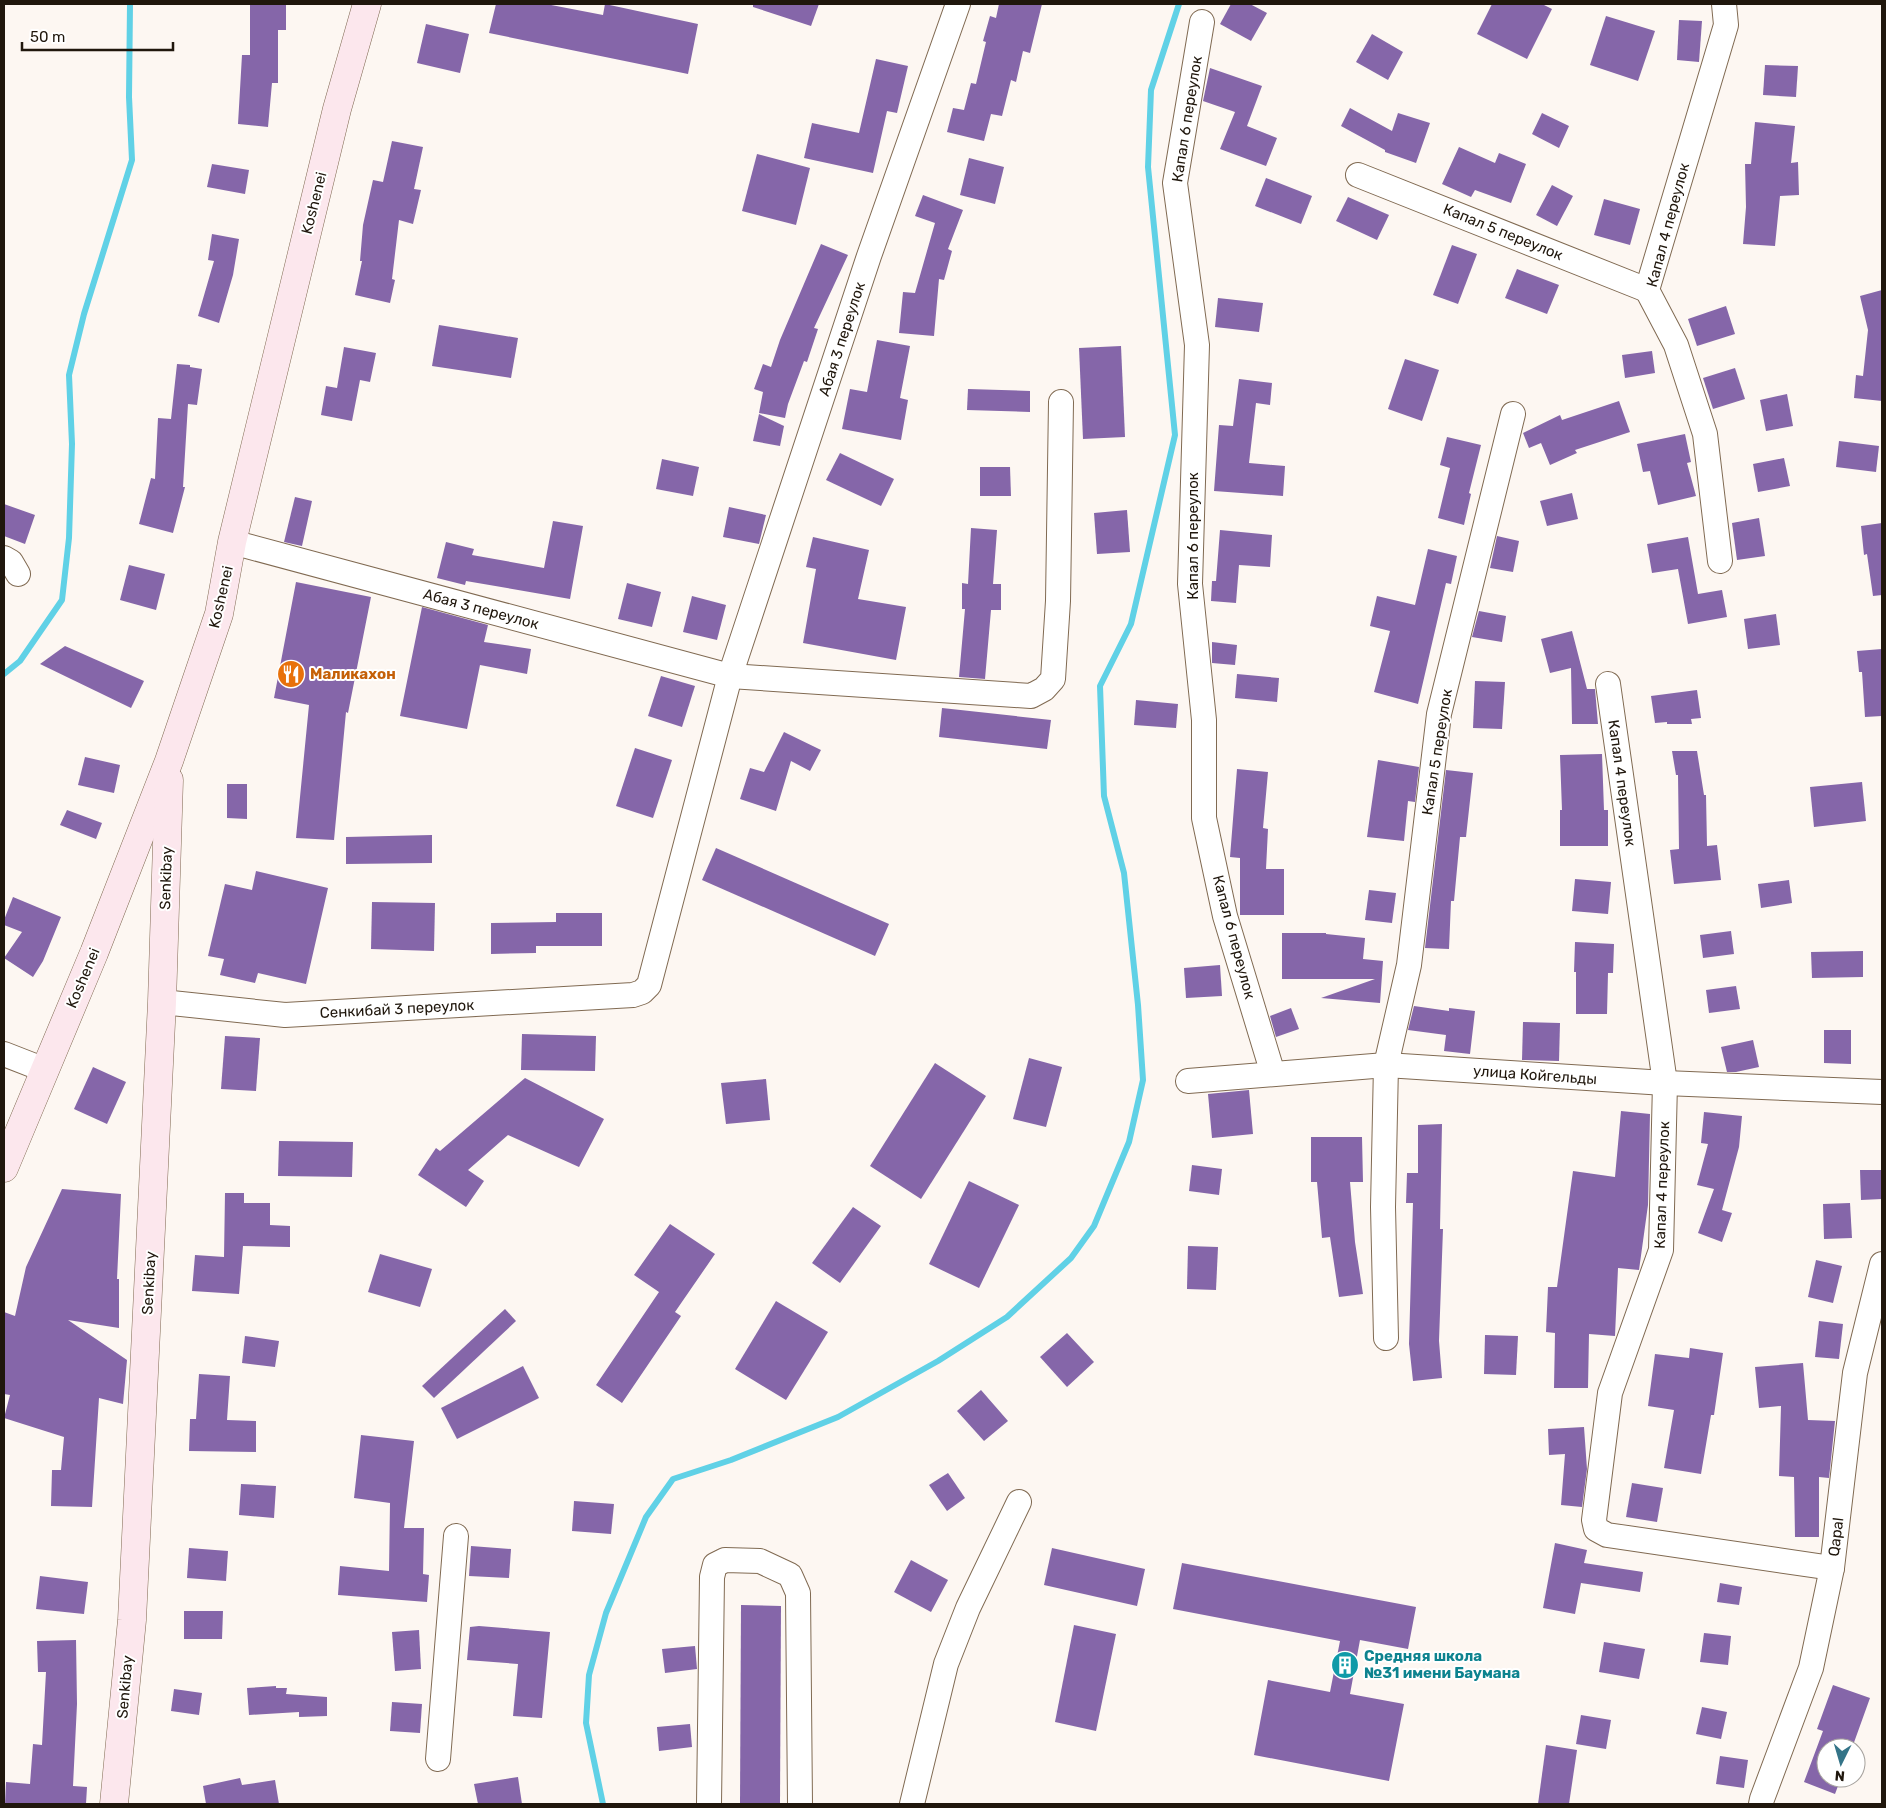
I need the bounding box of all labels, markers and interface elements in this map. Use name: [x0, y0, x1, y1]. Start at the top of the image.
scale bar: [22, 20, 174, 52]
text: 50 m: [30, 28, 65, 46]
street label: Капал 6 переулок: [1168, 55, 1206, 183]
street label: Капал 4 переулок: [1643, 161, 1693, 289]
street label: Koshenei: [298, 170, 330, 236]
street label: Капал 5 переулок: [1441, 200, 1565, 264]
street label: Абая 3 переулок: [815, 280, 869, 398]
street label: Капал 6 переулок: [1184, 472, 1202, 600]
street label: Koshenei: [205, 564, 237, 630]
street label: Абая 3 переулок: [421, 585, 541, 633]
restaurant icon: Маликахон: [276, 659, 306, 689]
place label: Маликахон: [310, 665, 396, 683]
street label: Капал 5 переулок: [1418, 688, 1456, 816]
street label: Капал 4 переулок: [1604, 718, 1640, 848]
street label: Senkibay: [156, 846, 176, 910]
street label: Капал 6 переулок: [1209, 873, 1259, 1001]
street label: Koshenei: [62, 945, 104, 1011]
street label: Сенкибай 3 переулок: [319, 996, 475, 1022]
street label: улица Койгельды: [1472, 1062, 1598, 1088]
street label: Капал 4 переулок: [1651, 1121, 1673, 1249]
street label: Senkibay: [138, 1251, 160, 1315]
street label: Qapal: [1825, 1516, 1847, 1558]
place label: Средняя школа №31 имени Баумана: [1364, 1647, 1520, 1682]
building icon: Средняя школа №31 имени Баумана: [1330, 1650, 1360, 1680]
street label: Senkibay: [113, 1655, 137, 1719]
north arrow: [1816, 1738, 1866, 1788]
text: N: [1834, 1767, 1846, 1784]

